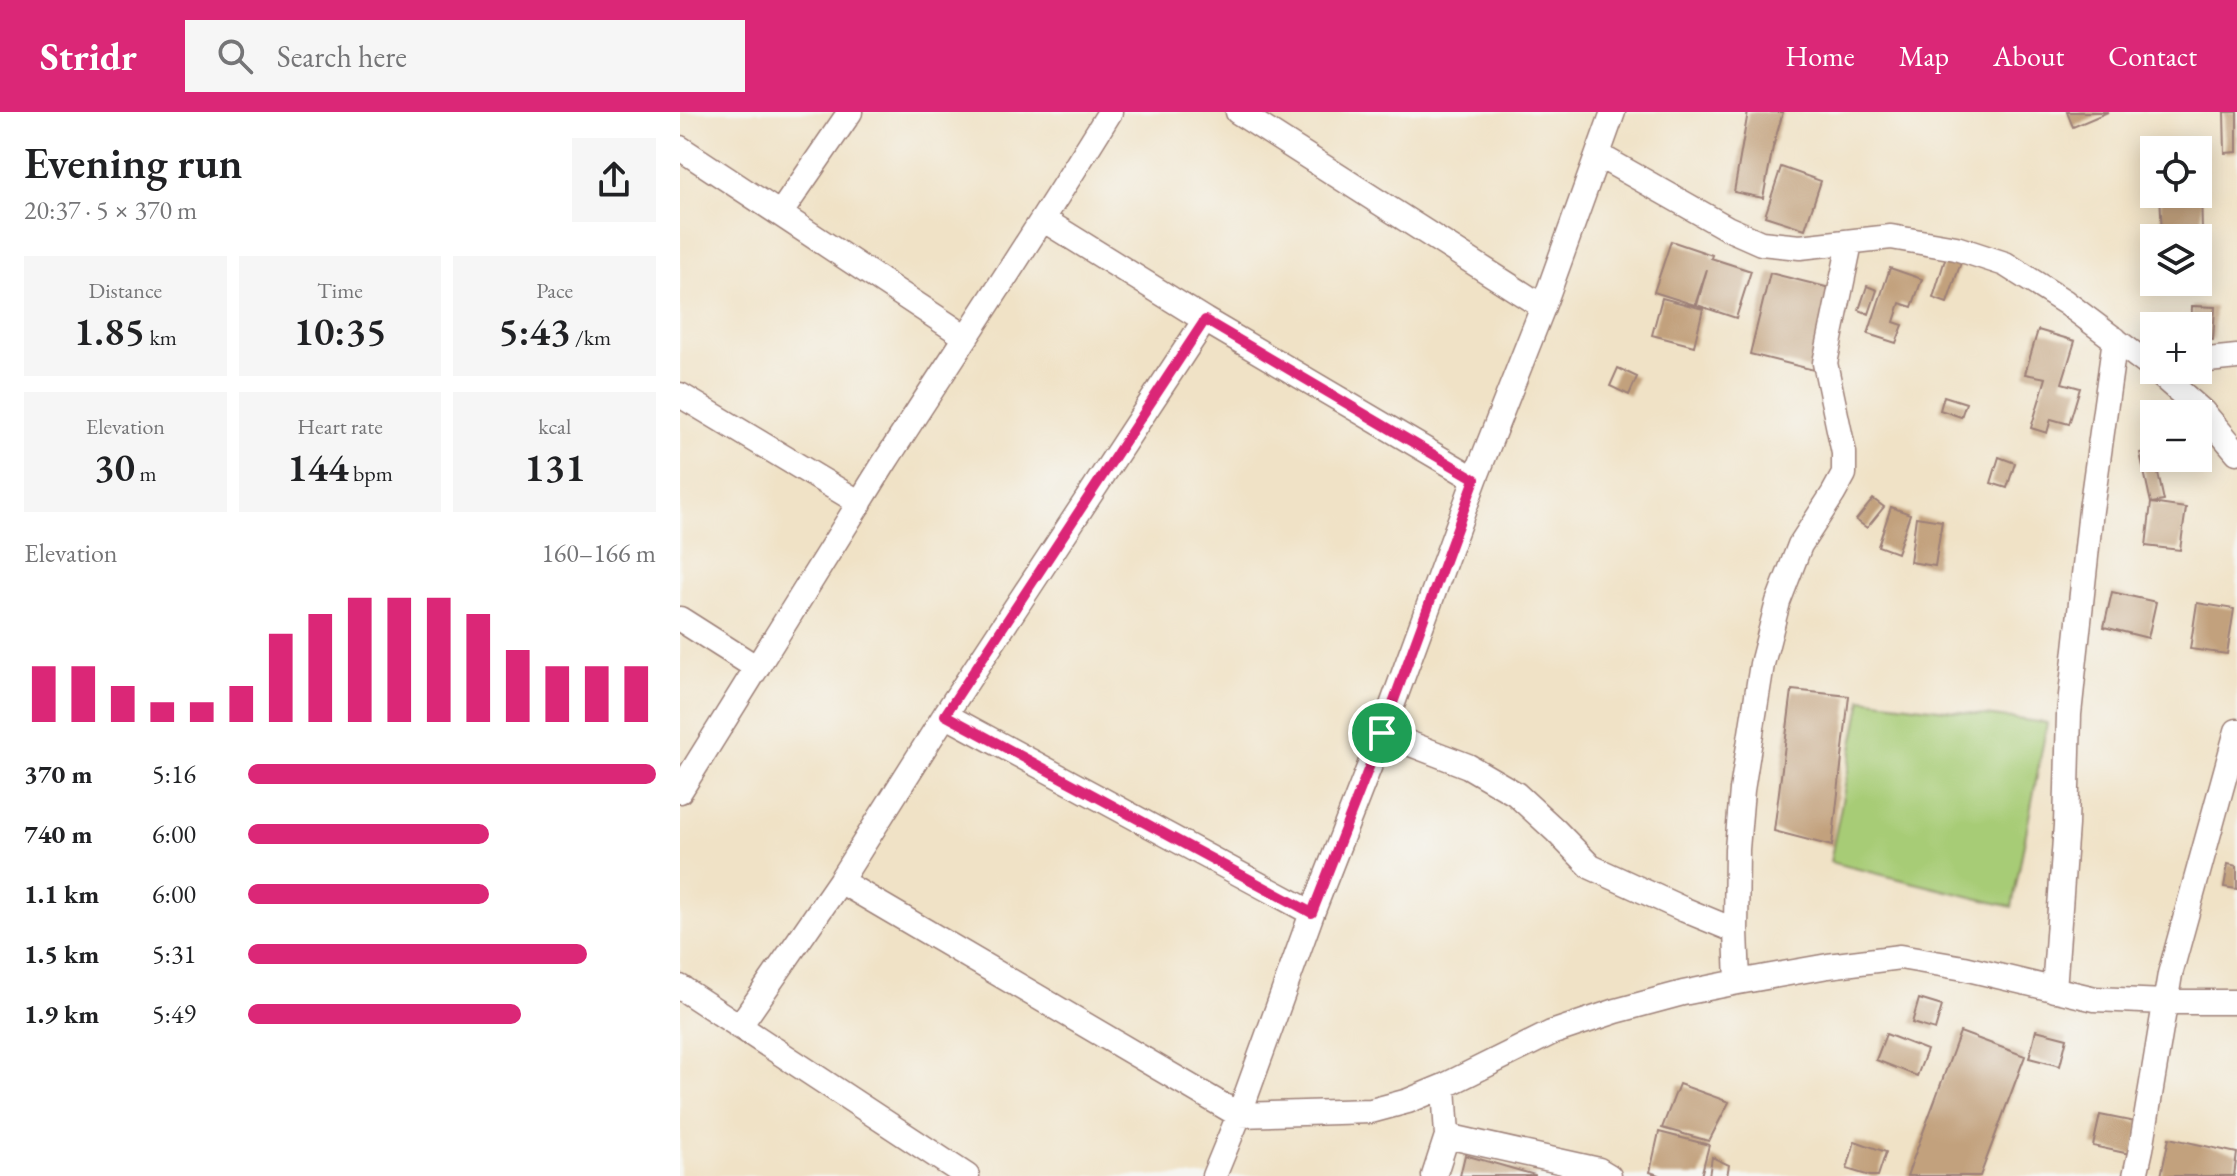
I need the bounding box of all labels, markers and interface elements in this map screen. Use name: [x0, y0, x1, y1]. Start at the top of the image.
search box: [185, 20, 745, 92]
text: Stridr: [40, 32, 137, 81]
icon: search: [213, 34, 257, 78]
text: Search here: [277, 37, 407, 76]
text: Home: [1785, 38, 1855, 74]
text: Map: [1899, 38, 1949, 74]
text: About: [1993, 38, 2064, 74]
text: Contact: [2108, 38, 2197, 74]
text: Evening run: [24, 134, 243, 191]
map controls: [2140, 136, 2212, 472]
button: locate: [2140, 136, 2212, 208]
button: share: [572, 138, 656, 222]
text: 20:37 · 5 × 370 m: [24, 193, 197, 227]
button: layers: [2140, 224, 2212, 296]
text: Distance: [89, 276, 162, 305]
text: Time: [317, 276, 363, 305]
text: Pace: [536, 276, 573, 305]
text: 1.85: [74, 305, 145, 357]
text: 10:35: [294, 305, 386, 357]
text: 5:43: [498, 305, 571, 357]
button: +: [2140, 312, 2212, 384]
text: km: [145, 323, 177, 352]
text: /km: [571, 323, 611, 352]
button: −: [2140, 400, 2212, 472]
text: Elevation: [86, 412, 165, 441]
text: Heart rate: [297, 412, 383, 441]
text: kcal: [538, 412, 571, 441]
text: 30: [94, 441, 135, 493]
text: 144: [287, 441, 349, 493]
text: 131: [524, 441, 585, 493]
text: m: [135, 459, 157, 488]
text: bpm: [349, 459, 393, 488]
text: Elevation: [24, 536, 118, 570]
text: 160–166 m: [541, 536, 656, 570]
pin: [1348, 699, 1416, 767]
icon: arrive: [1360, 711, 1404, 755]
text: 370 m: [24, 757, 92, 791]
text: 5:16: [152, 757, 196, 791]
text: 740 m: [24, 817, 92, 851]
text: 6:00: [152, 817, 196, 851]
text: 1.1 km: [24, 877, 99, 911]
text: 6:00: [152, 877, 196, 911]
text: 1.5 km: [24, 937, 99, 971]
text: 5:31: [152, 937, 196, 971]
text: 1.9 km: [24, 997, 99, 1031]
text: 5:49: [152, 997, 196, 1031]

